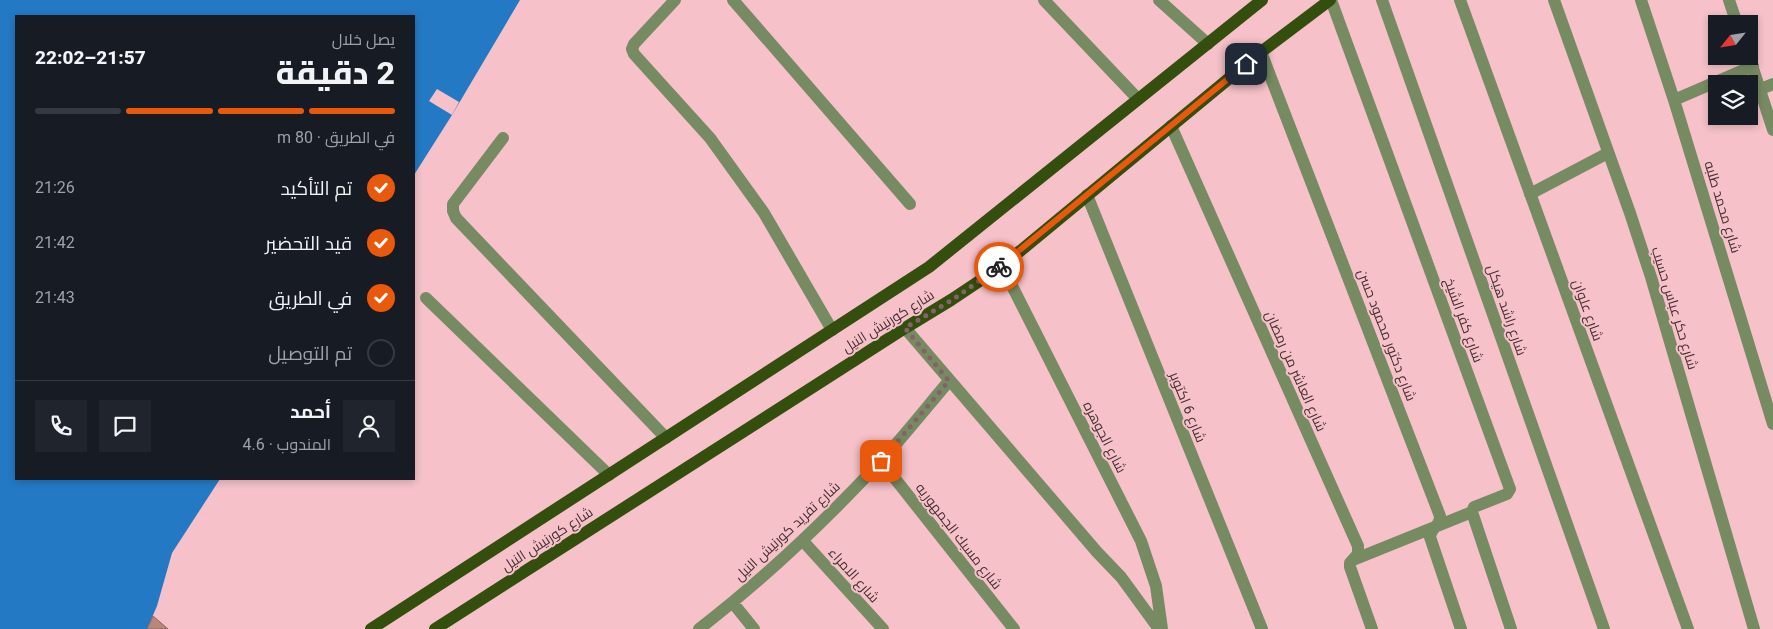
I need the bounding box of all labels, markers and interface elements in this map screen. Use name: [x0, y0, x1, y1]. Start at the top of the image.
north arrow: [1708, 15, 1758, 65]
map controls: [1708, 15, 1758, 125]
text: يصل خلال: [332, 30, 395, 49]
pin: [1225, 43, 1267, 85]
text: 21:57–22:02: [35, 46, 146, 69]
icon: home: [1232, 50, 1260, 78]
text: 2 دقيقة: [276, 54, 395, 92]
button: layers: [1708, 75, 1758, 125]
text: في الطريق · 80 m: [277, 128, 395, 147]
street label: شارع محمد طلبه: [1700, 159, 1745, 255]
icon: check: [367, 174, 395, 202]
text: تم التأكيد: [281, 177, 352, 200]
text: 21:26: [35, 178, 75, 197]
icon: check: [367, 229, 395, 257]
text: قيد التحضير: [265, 232, 352, 255]
text: 21:42: [35, 233, 75, 252]
courier: [974, 242, 1024, 292]
street label: شارع حكر عباس حسيب: [1648, 245, 1701, 372]
icon: bike: [985, 253, 1013, 281]
street label: شارع راشد هيكل: [1483, 263, 1530, 358]
street label: شارع دكتور محمود حسن: [1354, 267, 1420, 404]
street label: شارع كفر الشيخ: [1440, 276, 1487, 365]
street label: شارع علوان: [1569, 277, 1607, 343]
icon: check: [367, 284, 395, 312]
street label: شارع كورنيش النيل: [839, 286, 938, 357]
text: في الطريق: [269, 287, 352, 310]
text: 21:43: [35, 288, 75, 307]
street label: شارع العاشر من رمضان: [1261, 308, 1330, 434]
text: تم التوصيل: [268, 342, 352, 365]
street label: شارع 6 اكتوبر: [1165, 368, 1209, 445]
street label: شارع الجوهره: [1079, 399, 1130, 476]
button: phone: [35, 400, 87, 452]
button: chat: [99, 400, 151, 452]
text: أحمد: [290, 400, 331, 423]
button: person: [343, 400, 395, 452]
text: المندوب · 4.6: [243, 435, 331, 454]
pin: [860, 440, 902, 482]
icon: bag: [867, 447, 895, 475]
street label: شارع تفريد كورنيش النيل: [731, 478, 844, 585]
street label: شارع مسبك الجمهوريه: [912, 480, 1005, 593]
street label: شارع كورنيش النيل: [498, 504, 596, 575]
street label: شارع الامراء: [825, 544, 883, 606]

